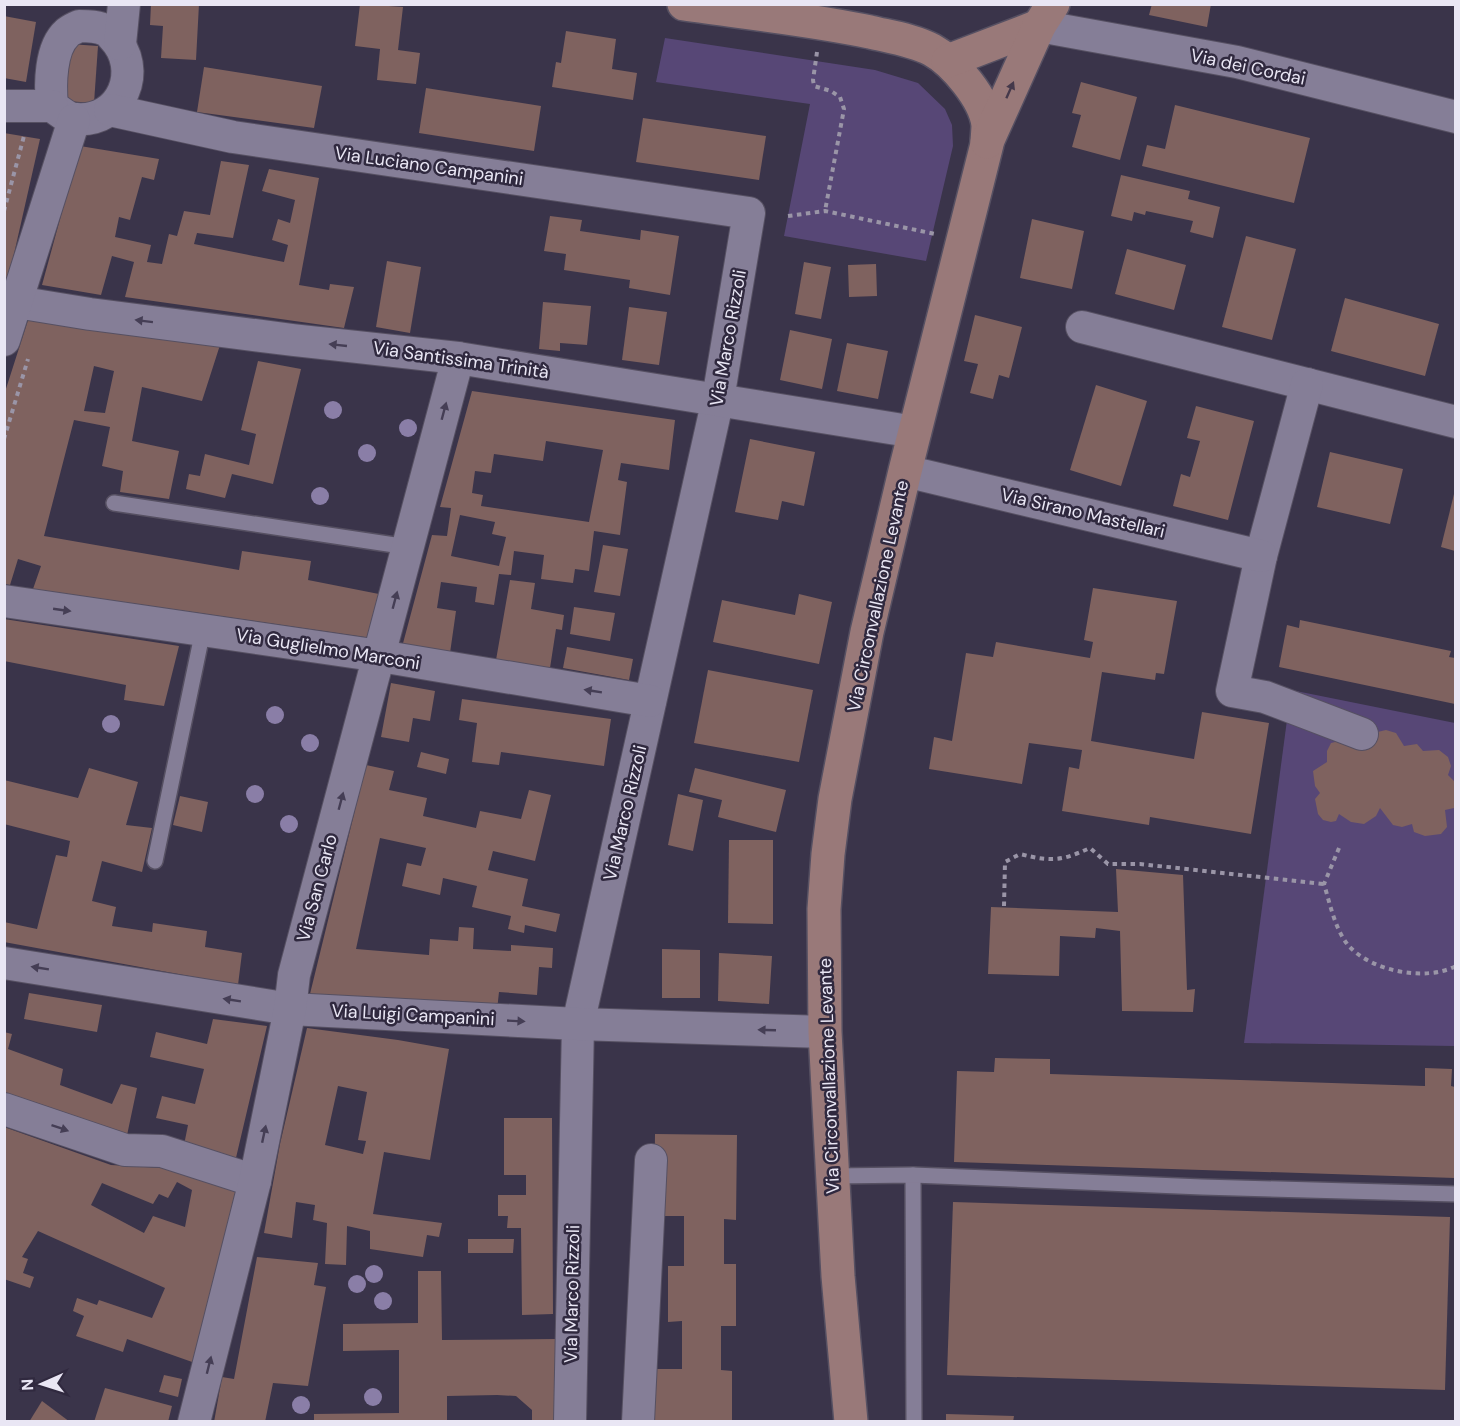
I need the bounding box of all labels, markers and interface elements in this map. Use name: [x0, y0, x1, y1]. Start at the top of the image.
street label: Via dei Cordai: [1188, 43, 1308, 91]
one-way arrow: [1006, 82, 1015, 99]
street label: Via Luciano Campanini: [333, 141, 525, 191]
street label: Via Marco Rizzoli: [704, 268, 752, 408]
one-way arrow: [134, 316, 153, 325]
street label: Via Santissima Trinità: [371, 336, 551, 384]
one-way arrow: [328, 340, 347, 349]
one-way arrow: [440, 402, 450, 420]
street label: Via Circonvallazione Levante: [842, 478, 914, 714]
street label: Via Sirano Mastellari: [999, 482, 1167, 544]
one-way arrow: [390, 591, 400, 609]
one-way arrow: [53, 605, 72, 614]
street label: Via Guglielmo Marconi: [234, 623, 422, 675]
one-way arrow: [583, 687, 602, 696]
street label: Via Marco Rizzoli: [598, 743, 652, 883]
one-way arrow: [336, 792, 346, 811]
street label: Via San Carlo: [291, 832, 343, 944]
street label: Via Circonvallazione Levante: [813, 958, 845, 1194]
one-way arrow: [30, 964, 49, 973]
one-way arrow: [223, 995, 242, 1004]
street label: Via Luigi Campanini: [331, 999, 495, 1031]
one-way arrow: [507, 1016, 526, 1025]
one-way arrow: [757, 1025, 776, 1035]
one-way arrow: [51, 1123, 69, 1133]
one-way arrow: [260, 1125, 270, 1144]
street label: Via Marco Rizzoli: [559, 1225, 585, 1363]
north arrow: [12, 1354, 72, 1414]
one-way arrow: [204, 1356, 214, 1374]
text: N: [17, 1378, 38, 1391]

